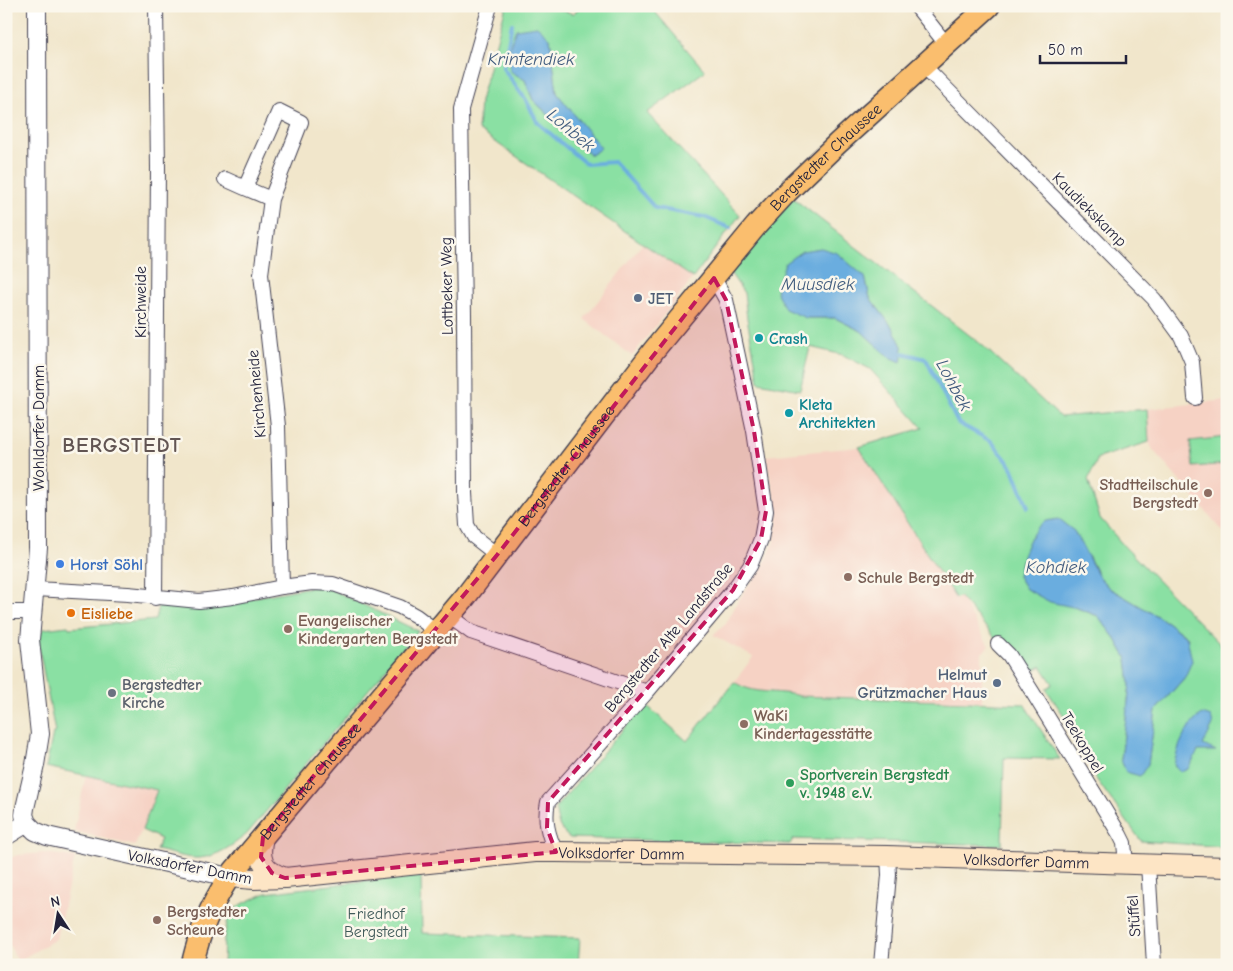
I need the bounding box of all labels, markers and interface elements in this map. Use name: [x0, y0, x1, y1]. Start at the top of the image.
scale bar: [1040, 32, 1127, 64]
text: 50 m: [1048, 41, 1083, 59]
water label: Krintendiek: [488, 49, 575, 70]
street label: Bergstedter Chaussee: [767, 100, 886, 215]
water label: Lohbek: [543, 104, 599, 156]
street label: Kaudiekskamp: [1049, 169, 1130, 250]
street label: Lottbeker Weg: [437, 237, 457, 335]
street label: Kirchweide: [132, 266, 150, 338]
water label: Muusdiek: [781, 274, 855, 295]
place label: JET: [648, 290, 674, 308]
marker: JET: [632, 292, 644, 304]
place label: Crash: [769, 330, 808, 348]
marker: Crash: [753, 332, 765, 344]
street label: Kirchenheide: [244, 349, 270, 439]
water label: Lohbek: [931, 356, 976, 415]
street label: Wohldorfer Damm: [30, 365, 48, 491]
place label: Kleta Architekten: [799, 396, 876, 432]
street label: Bergstedter Chaussee: [515, 402, 619, 530]
marker: Kleta Architekten: [783, 407, 795, 419]
district label: BERGSTEDT: [62, 433, 182, 457]
place label: Stadtteilschule Bergstedt: [1100, 476, 1199, 512]
marker: Stadtteilschule Bergstedt: [1202, 487, 1214, 499]
place label: Horst Söhl: [70, 556, 143, 574]
water label: Kohdiek: [1026, 557, 1087, 578]
marker: Horst Söhl: [54, 558, 66, 570]
street label: Bergstedter Alte Landstraße: [601, 559, 736, 716]
place label: Schule Bergstedt: [858, 569, 975, 587]
marker: Schule Bergstedt: [842, 571, 854, 583]
place label: Eisliebe: [81, 605, 133, 623]
marker: Eisliebe: [65, 607, 77, 619]
place label: Evangelischer Kindergarten Bergstedt: [298, 612, 458, 648]
marker: Evangelischer Kindergarten Bergstedt: [282, 623, 294, 635]
place label: Helmut Grützmacher Haus: [857, 666, 988, 702]
place label: Bergstedter Kirche: [122, 676, 202, 712]
marker: Helmut Grützmacher Haus: [991, 677, 1003, 689]
marker: Bergstedter Kirche: [106, 687, 118, 699]
place label: WaKi Kindertagesstätte: [754, 707, 873, 743]
street label: Teekoppel: [1057, 709, 1107, 776]
marker: WaKi Kindertagesstätte: [738, 718, 750, 730]
street label: Bergstedter Chaussee: [257, 719, 365, 844]
place label: Sportverein Bergstedt v. 1948 e.V.: [799, 766, 950, 802]
marker: Sportverein Bergstedt v. 1948 e.V.: [784, 777, 796, 789]
street label: Volksdorfer Damm: [558, 844, 685, 864]
street label: Volksdorfer Damm: [126, 846, 253, 888]
street label: Volksdorfer Damm: [963, 850, 1090, 873]
north arrow: [32, 888, 82, 938]
text: N: [49, 893, 62, 911]
street label: Stüffel: [1124, 894, 1144, 937]
place label: Bergstedter Scheune: [167, 903, 247, 939]
park label: Friedhof Bergstedt: [344, 905, 408, 941]
marker: Bergstedter Scheune: [151, 914, 163, 926]

